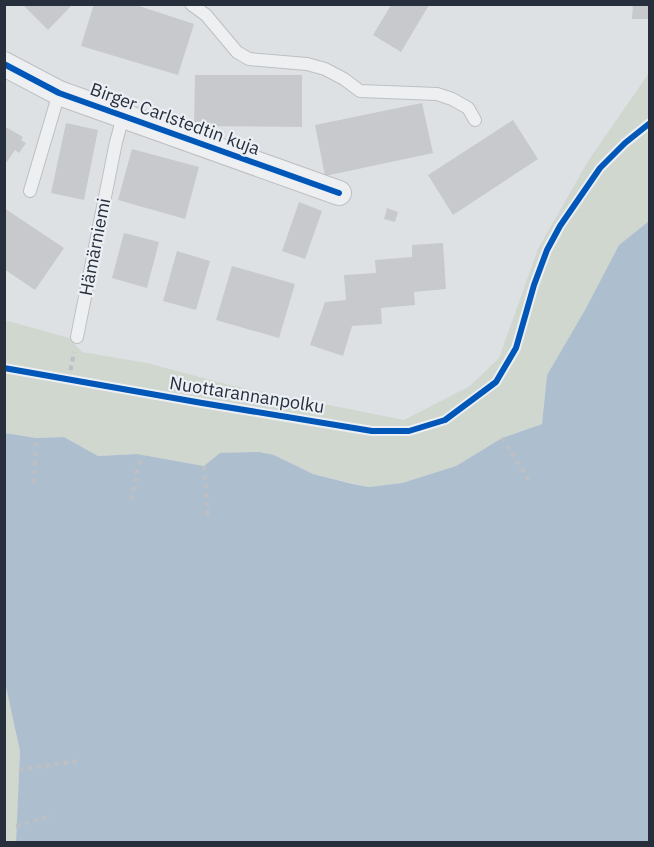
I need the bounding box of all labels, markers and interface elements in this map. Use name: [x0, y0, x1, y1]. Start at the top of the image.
street label: Birger Carlstedtin kuja: [87, 77, 264, 160]
street label: Hämärniemi: [74, 196, 115, 298]
street label: Nuottarannanpolku: [168, 371, 326, 418]

